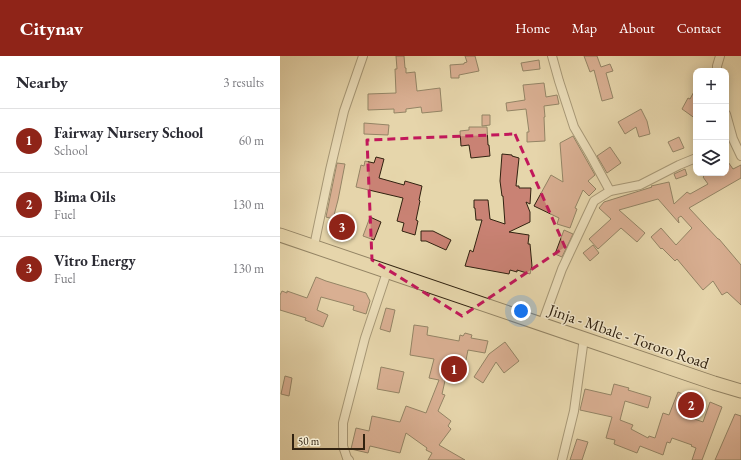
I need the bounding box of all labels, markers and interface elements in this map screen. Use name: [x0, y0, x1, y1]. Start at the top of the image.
text: Citynav: [20, 16, 83, 41]
text: Home: [515, 19, 550, 37]
text: Map: [572, 19, 597, 37]
text: About: [619, 19, 655, 37]
text: Contact: [677, 19, 721, 37]
map controls: [693, 68, 729, 176]
button: +: [693, 68, 729, 104]
text: Nearby: [16, 71, 68, 93]
text: 3 results: [223, 74, 264, 91]
button: −: [693, 104, 729, 140]
text: Fairway Nursery School: [54, 123, 203, 142]
text: 1: [26, 132, 32, 149]
text: 60 m: [239, 132, 264, 149]
button: layers: [693, 140, 729, 176]
text: School: [54, 142, 88, 159]
text: Bima Oils: [54, 187, 116, 206]
text: 2: [26, 196, 32, 213]
text: 130 m: [233, 196, 264, 213]
text: Fuel: [54, 206, 76, 223]
pin: 3: [329, 212, 355, 242]
text: Vitro Energy: [54, 251, 136, 270]
text: 3: [26, 260, 32, 277]
text: 130 m: [233, 260, 264, 277]
text: Fuel: [54, 270, 76, 287]
street label: Jinja - Mbale - Tororo Road: [544, 298, 713, 374]
your location: [511, 301, 531, 321]
pin: 1: [441, 354, 467, 384]
pin: 2: [678, 390, 704, 420]
scale bar: [292, 432, 365, 451]
text: 50 m: [298, 434, 319, 448]

